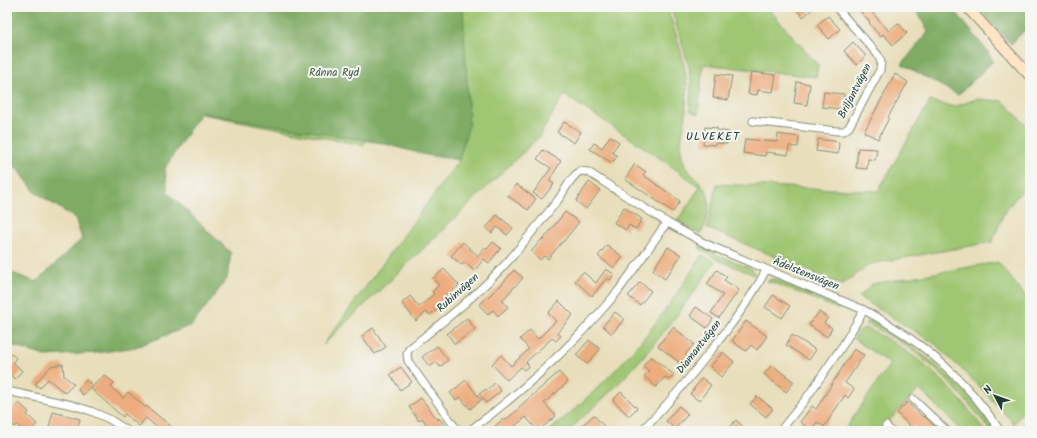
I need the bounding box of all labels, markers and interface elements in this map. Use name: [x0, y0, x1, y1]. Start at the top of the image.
street label: Briljantvägen: [833, 60, 877, 122]
park label: Rånna Ryd: [309, 64, 360, 82]
district label: ULVEKET: [686, 127, 741, 146]
street label: Ädelstensvägen: [770, 253, 842, 296]
street label: Rubinvägen: [433, 269, 483, 317]
street label: Diamantvägen: [672, 316, 726, 378]
north arrow: [975, 376, 1015, 416]
text: N: [979, 382, 997, 399]

